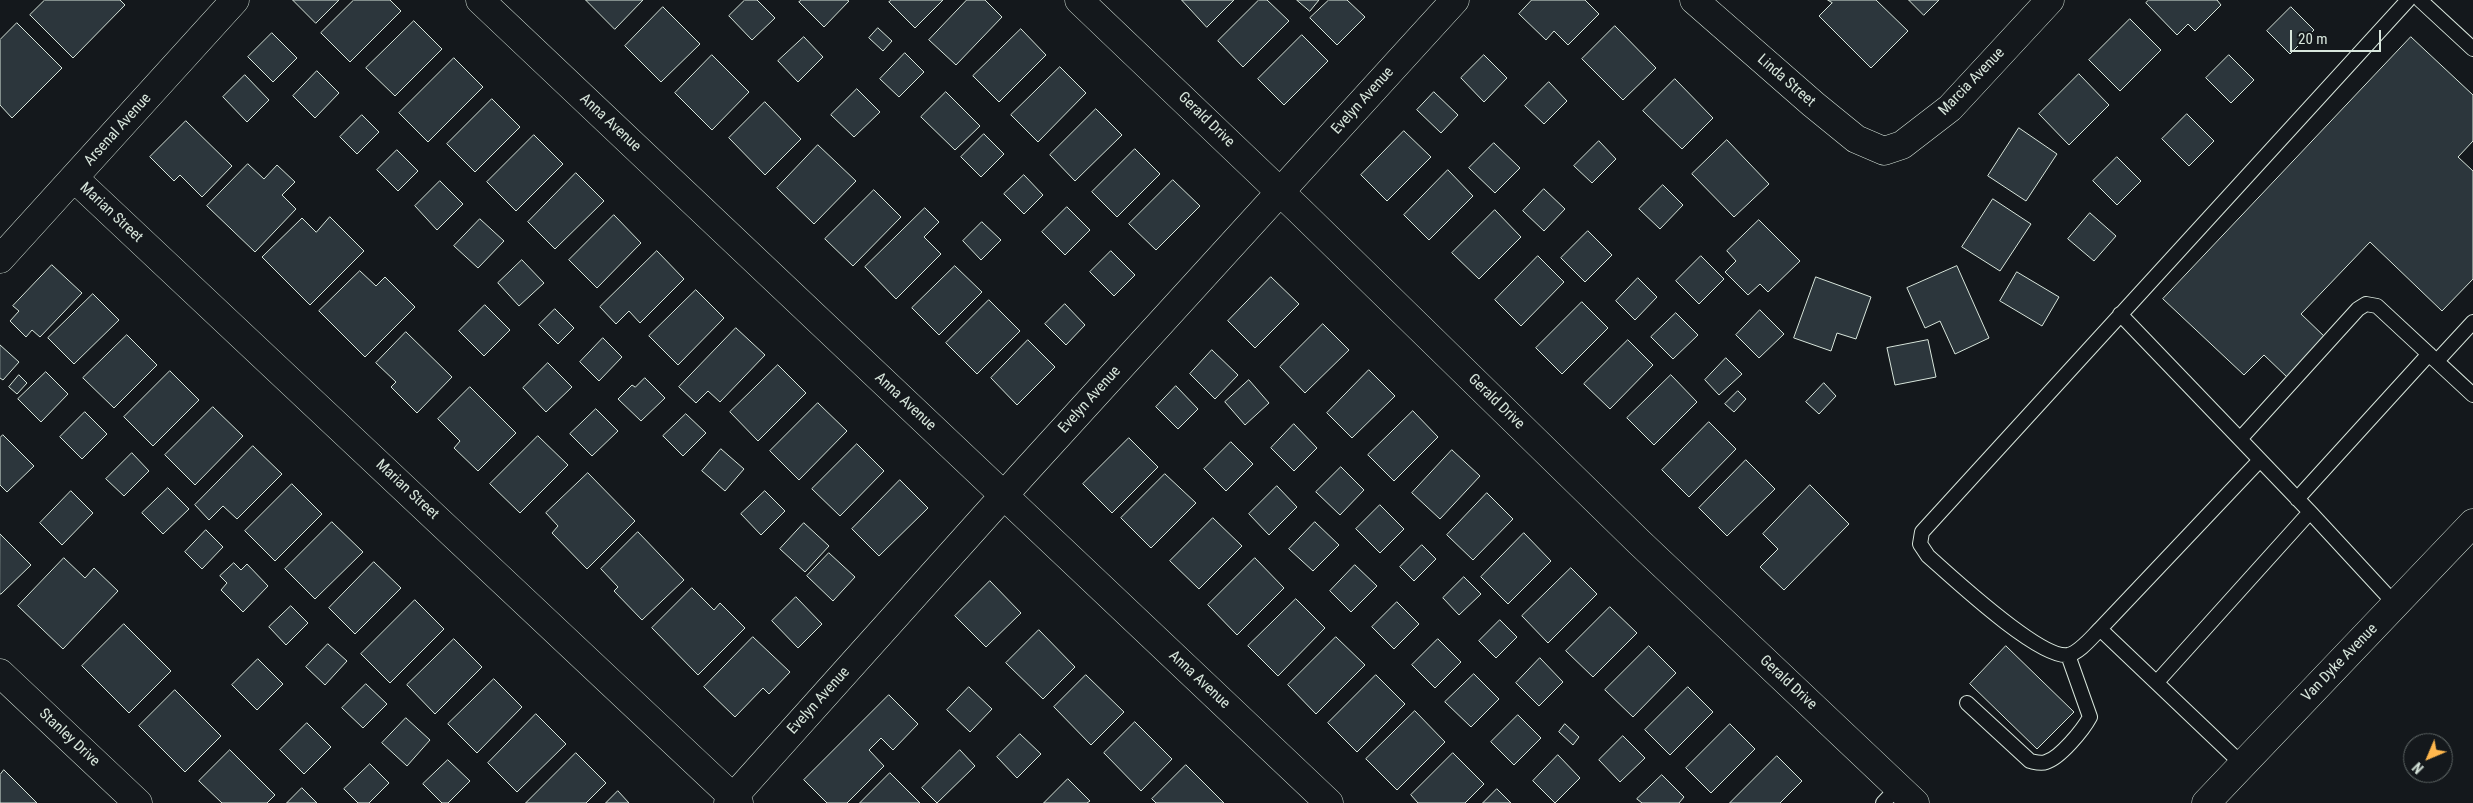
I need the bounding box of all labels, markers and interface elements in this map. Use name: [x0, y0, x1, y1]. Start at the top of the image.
scale bar: [2293, 20, 2384, 52]
text: 20 m: [2298, 30, 2328, 48]
street label: Marcia Avenue: [1935, 44, 2009, 120]
street label: Linda Street: [1753, 51, 1819, 111]
street label: Evelyn Avenue: [1328, 64, 1398, 138]
street label: Gerald Drive: [1174, 89, 1238, 151]
street label: Arsenal Avenue: [81, 90, 155, 170]
street label: Anna Avenue: [576, 90, 644, 156]
street label: Marian Street: [76, 179, 146, 247]
street label: Evelyn Avenue: [1055, 363, 1125, 437]
street label: Anna Avenue: [871, 369, 939, 435]
street label: Gerald Drive: [1464, 371, 1528, 433]
street label: Marian Street: [372, 456, 442, 524]
street label: Van Dyke Avenue: [2298, 620, 2382, 706]
street label: Anna Avenue: [1165, 647, 1233, 713]
street label: Gerald Drive: [1756, 652, 1820, 714]
street label: Evelyn Avenue: [784, 664, 854, 738]
street label: Stanley Drive: [35, 705, 103, 771]
north arrow: [2403, 733, 2453, 783]
text: N: [2409, 759, 2427, 777]

